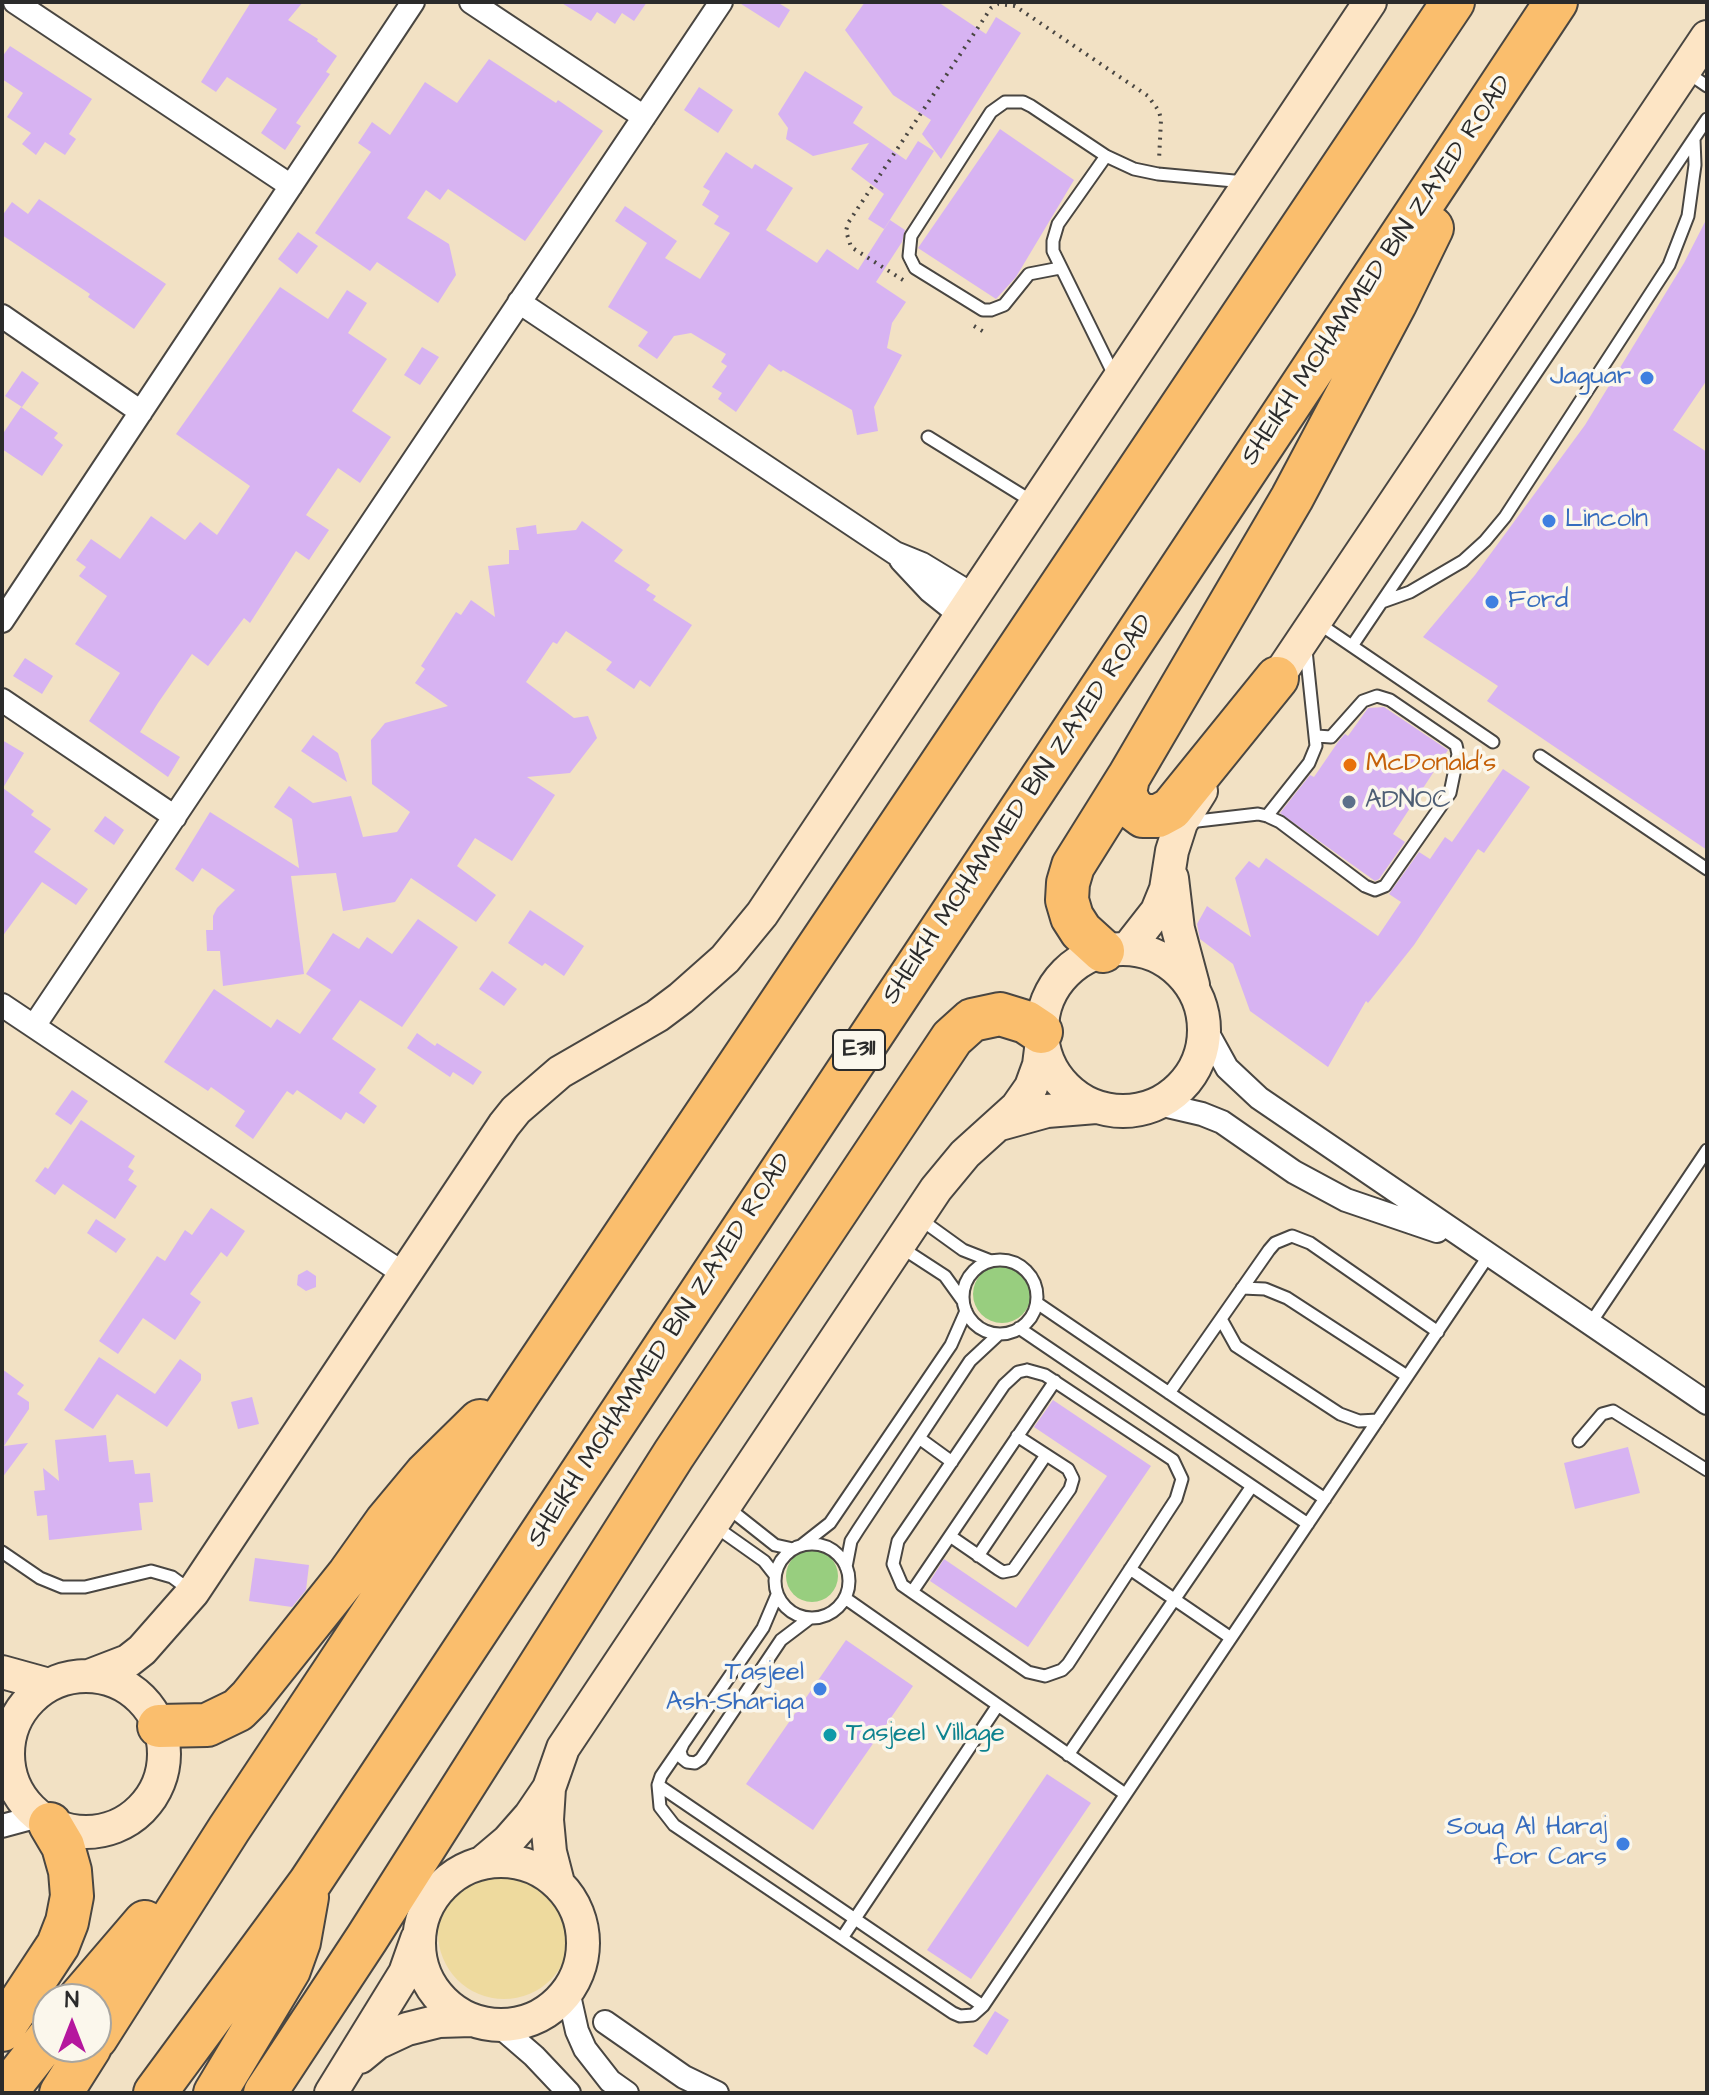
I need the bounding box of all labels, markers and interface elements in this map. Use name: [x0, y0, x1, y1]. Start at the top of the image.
street label: SHEIKH MOHAMMED BIN ZAYED ROAD: [1236, 70, 1520, 472]
place label: Jaguar: [1550, 362, 1631, 394]
marker: Jaguar: [1638, 369, 1656, 387]
place label: Lincoln: [1565, 505, 1648, 537]
marker: Lincoln: [1540, 512, 1558, 530]
place label: Ford: [1508, 586, 1568, 618]
marker: Ford: [1483, 593, 1501, 611]
street label: SHEIKH MOHAMMED BIN ZAYED ROAD: [877, 609, 1161, 1011]
place label: McDonald's: [1366, 749, 1496, 781]
marker: McDonald's: [1341, 756, 1359, 774]
place label: ADNOC: [1365, 786, 1451, 818]
marker: ADNOC: [1340, 793, 1358, 811]
road number: E311: [833, 1030, 885, 1070]
street label: SHEIKH MOHAMMED BIN ZAYED ROAD: [522, 1148, 800, 1554]
place label: Tasjeel Ash-Shariqa: [666, 1658, 804, 1720]
marker: Tasjeel Ash-Shariqa: [811, 1680, 829, 1698]
place label: Tasjeel Village: [846, 1719, 1005, 1751]
marker: Tasjeel Village: [821, 1726, 839, 1744]
place label: Souq Al Haraj for Cars: [1446, 1813, 1607, 1874]
marker: Souq Al Haraj for Cars: [1614, 1835, 1632, 1853]
north arrow: [32, 1983, 112, 2063]
text: N: [65, 1985, 79, 2016]

